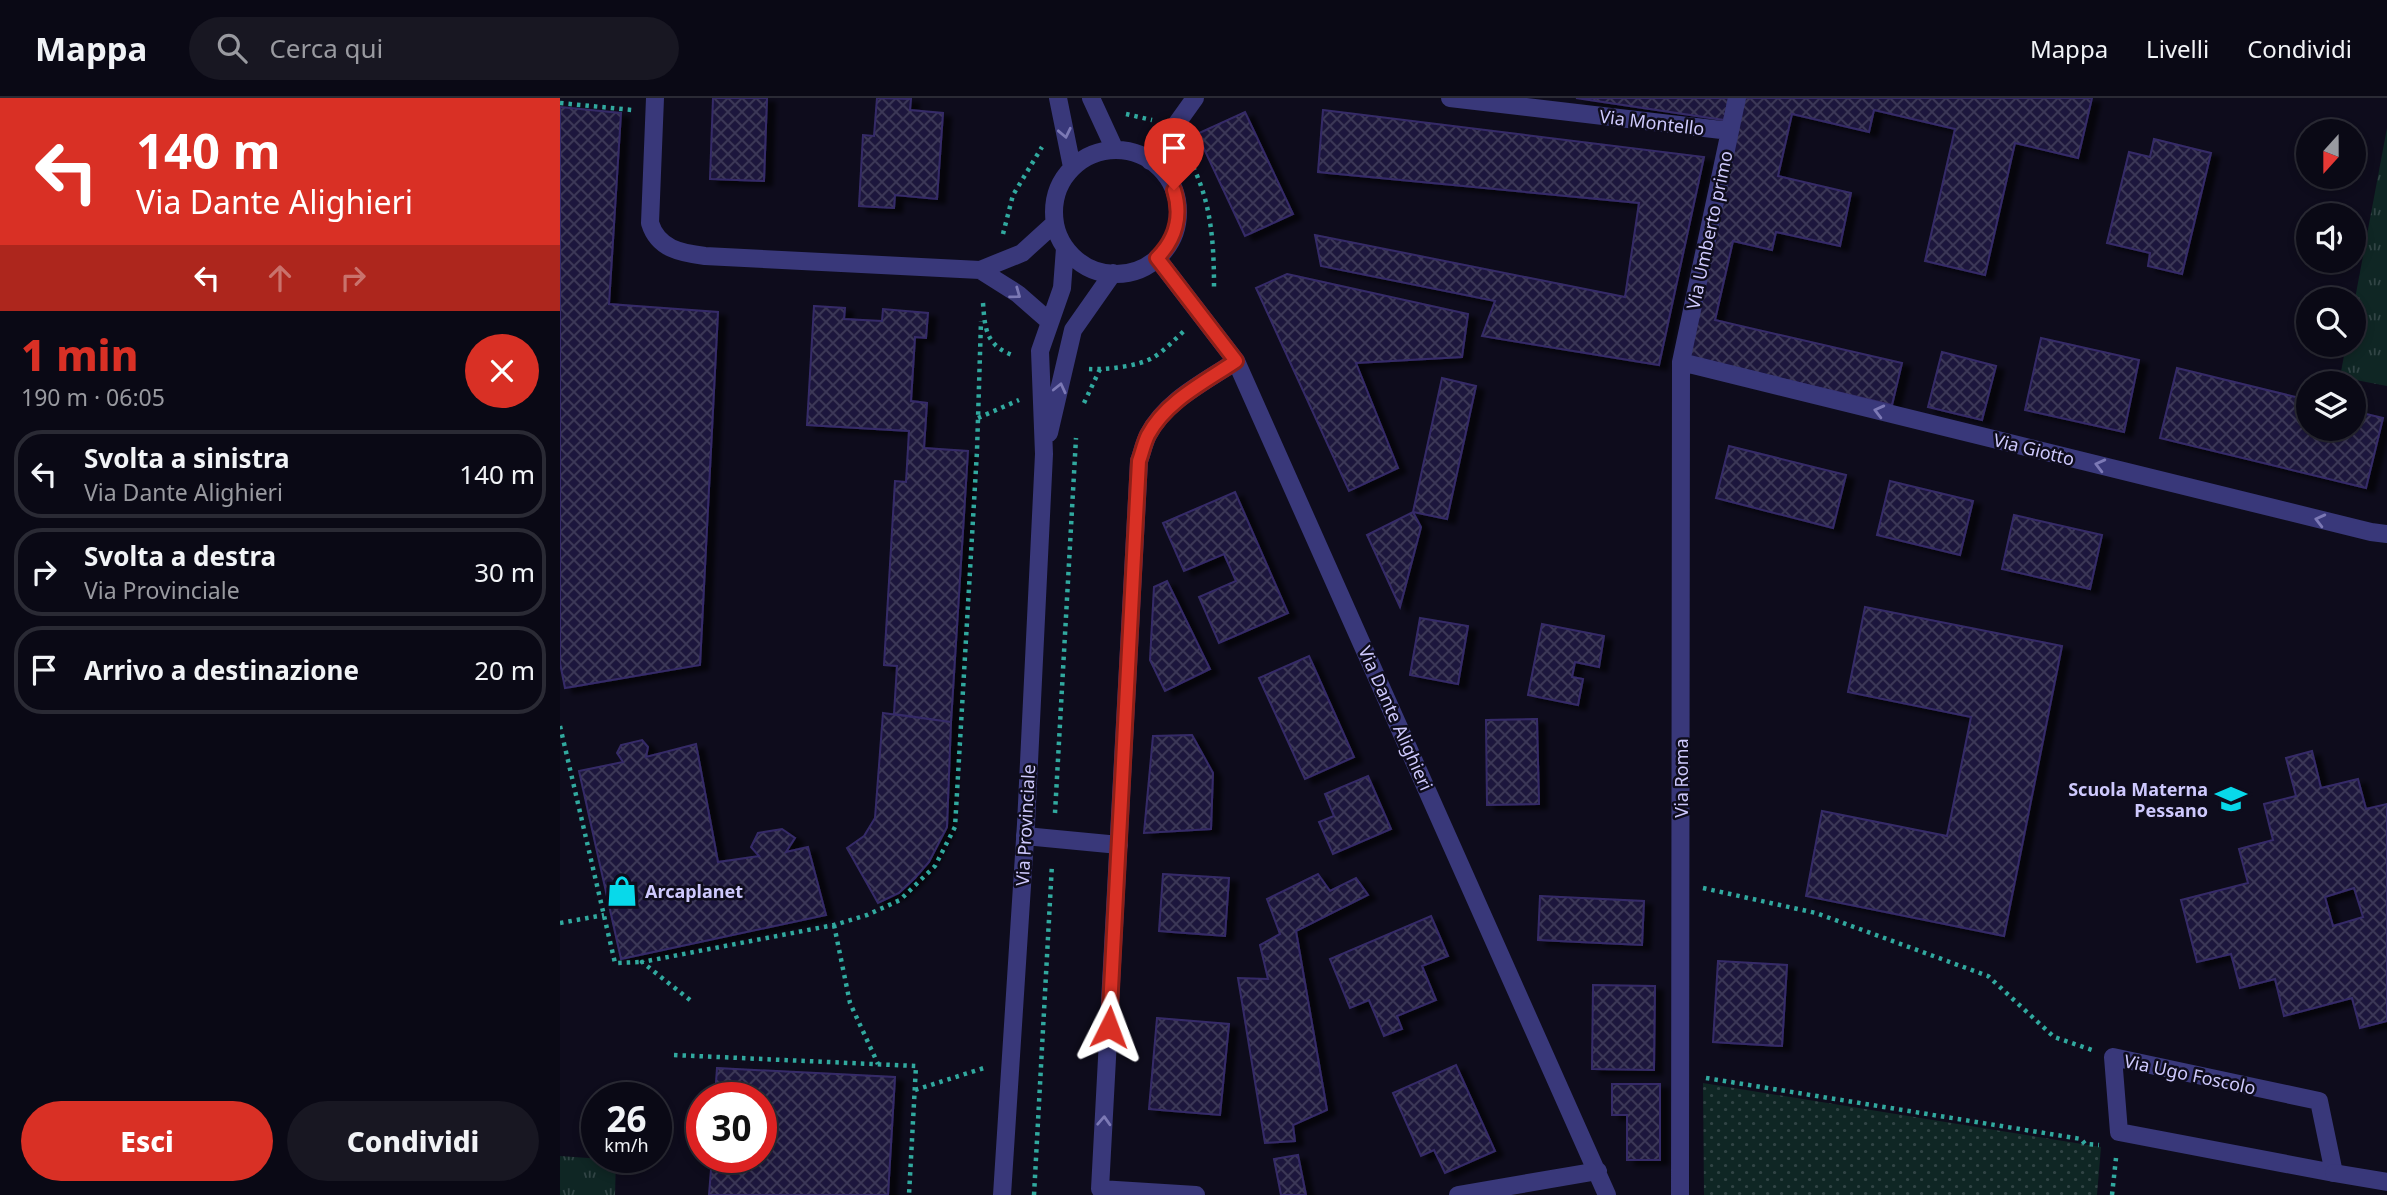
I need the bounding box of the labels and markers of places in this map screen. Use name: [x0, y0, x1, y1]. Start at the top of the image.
pin: [1144, 118, 1204, 190]
place label: Scuola Materna Pessano: [2068, 777, 2208, 822]
school or university icon: Scuola Materna Pessano: [2214, 782, 2248, 816]
shop icon: Arcaplanet: [605, 874, 639, 908]
place label: Arcaplanet: [645, 879, 743, 903]

